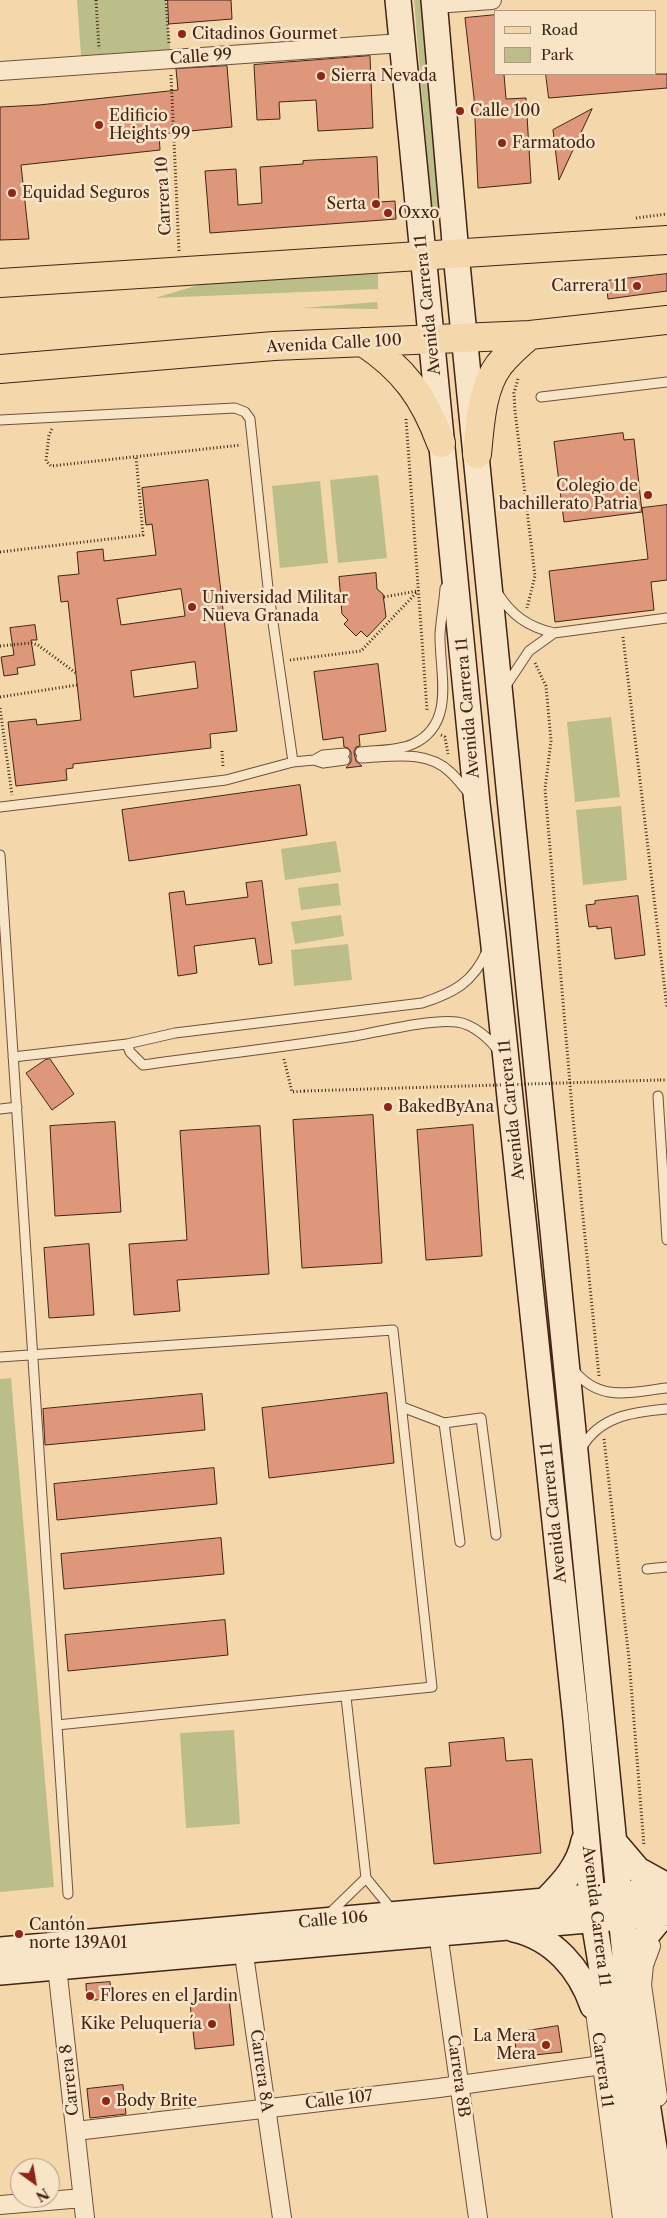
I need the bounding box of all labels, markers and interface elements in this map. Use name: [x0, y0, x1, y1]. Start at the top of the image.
legend: [494, 10, 657, 75]
text: Road: [541, 20, 578, 39]
place label: Citadinos Gourmet: [192, 24, 338, 44]
marker: Citadinos Gourmet: [176, 28, 188, 40]
street label: Calle 99: [169, 45, 233, 69]
text: Park: [541, 45, 574, 64]
place label: Sierra Nevada: [331, 66, 437, 86]
marker: Sierra Nevada: [315, 70, 327, 82]
place label: Calle 100: [470, 101, 541, 121]
marker: Calle 100: [454, 105, 466, 117]
place label: Edificio Heights 99: [109, 106, 190, 144]
marker: Edificio Heights 99: [93, 119, 105, 131]
place label: Farmatodo: [512, 133, 595, 153]
marker: Farmatodo: [496, 137, 508, 149]
street label: Carrera 10: [152, 156, 176, 236]
place label: Equidad Seguros: [22, 183, 150, 203]
marker: Equidad Seguros: [6, 187, 18, 199]
place label: Serta: [327, 194, 366, 214]
marker: Serta: [370, 198, 382, 210]
place label: Oxxo: [398, 203, 439, 223]
marker: Oxxo: [382, 207, 394, 219]
street label: Avenida Carrera 11: [411, 234, 445, 376]
place label: Carrera 11: [551, 276, 627, 296]
marker: Carrera 11: [631, 280, 643, 292]
street label: Avenida Calle 100: [266, 331, 402, 357]
place label: Colegio de bachillerato Patria: [499, 476, 638, 514]
marker: Colegio de bachillerato Patria: [642, 489, 654, 501]
place label: Universidad Militar Nueva Granada: [202, 588, 348, 626]
marker: Universidad Militar Nueva Granada: [186, 601, 198, 613]
street label: Avenida Carrera 11: [452, 637, 484, 779]
street label: Avenida Carrera 11: [495, 1039, 529, 1181]
place label: BakedByAna: [398, 1097, 494, 1117]
marker: BakedByAna: [382, 1101, 394, 1113]
street label: Avenida Carrera 11: [537, 1442, 571, 1584]
street label: Avenida Carrera 11: [578, 1845, 614, 1987]
street label: Calle 106: [297, 1907, 369, 1933]
place label: Cantón norte 139A01: [29, 1915, 127, 1953]
marker: Cantón norte 139A01: [13, 1928, 25, 1940]
place label: Flores en el Jardin: [100, 1986, 238, 2006]
marker: Flores en el Jardin: [84, 1990, 96, 2002]
place label: Kike Peluquería: [81, 2014, 202, 2034]
marker: Kike Peluquería: [206, 2018, 218, 2030]
place label: La Mera Mera: [473, 2026, 536, 2064]
street label: Carrera 8A: [246, 2028, 276, 2114]
street label: Carrera 11: [587, 2031, 617, 2109]
street label: Carrera 8B: [443, 2034, 473, 2118]
marker: La Mera Mera: [540, 2039, 552, 2051]
street label: Carrera 8: [57, 2043, 83, 2117]
street label: Calle 107: [304, 2086, 374, 2114]
place label: Body Brite: [116, 2091, 197, 2111]
marker: Body Brite: [100, 2095, 112, 2107]
north arrow: [10, 2158, 60, 2208]
text: N: [32, 2184, 52, 2206]

